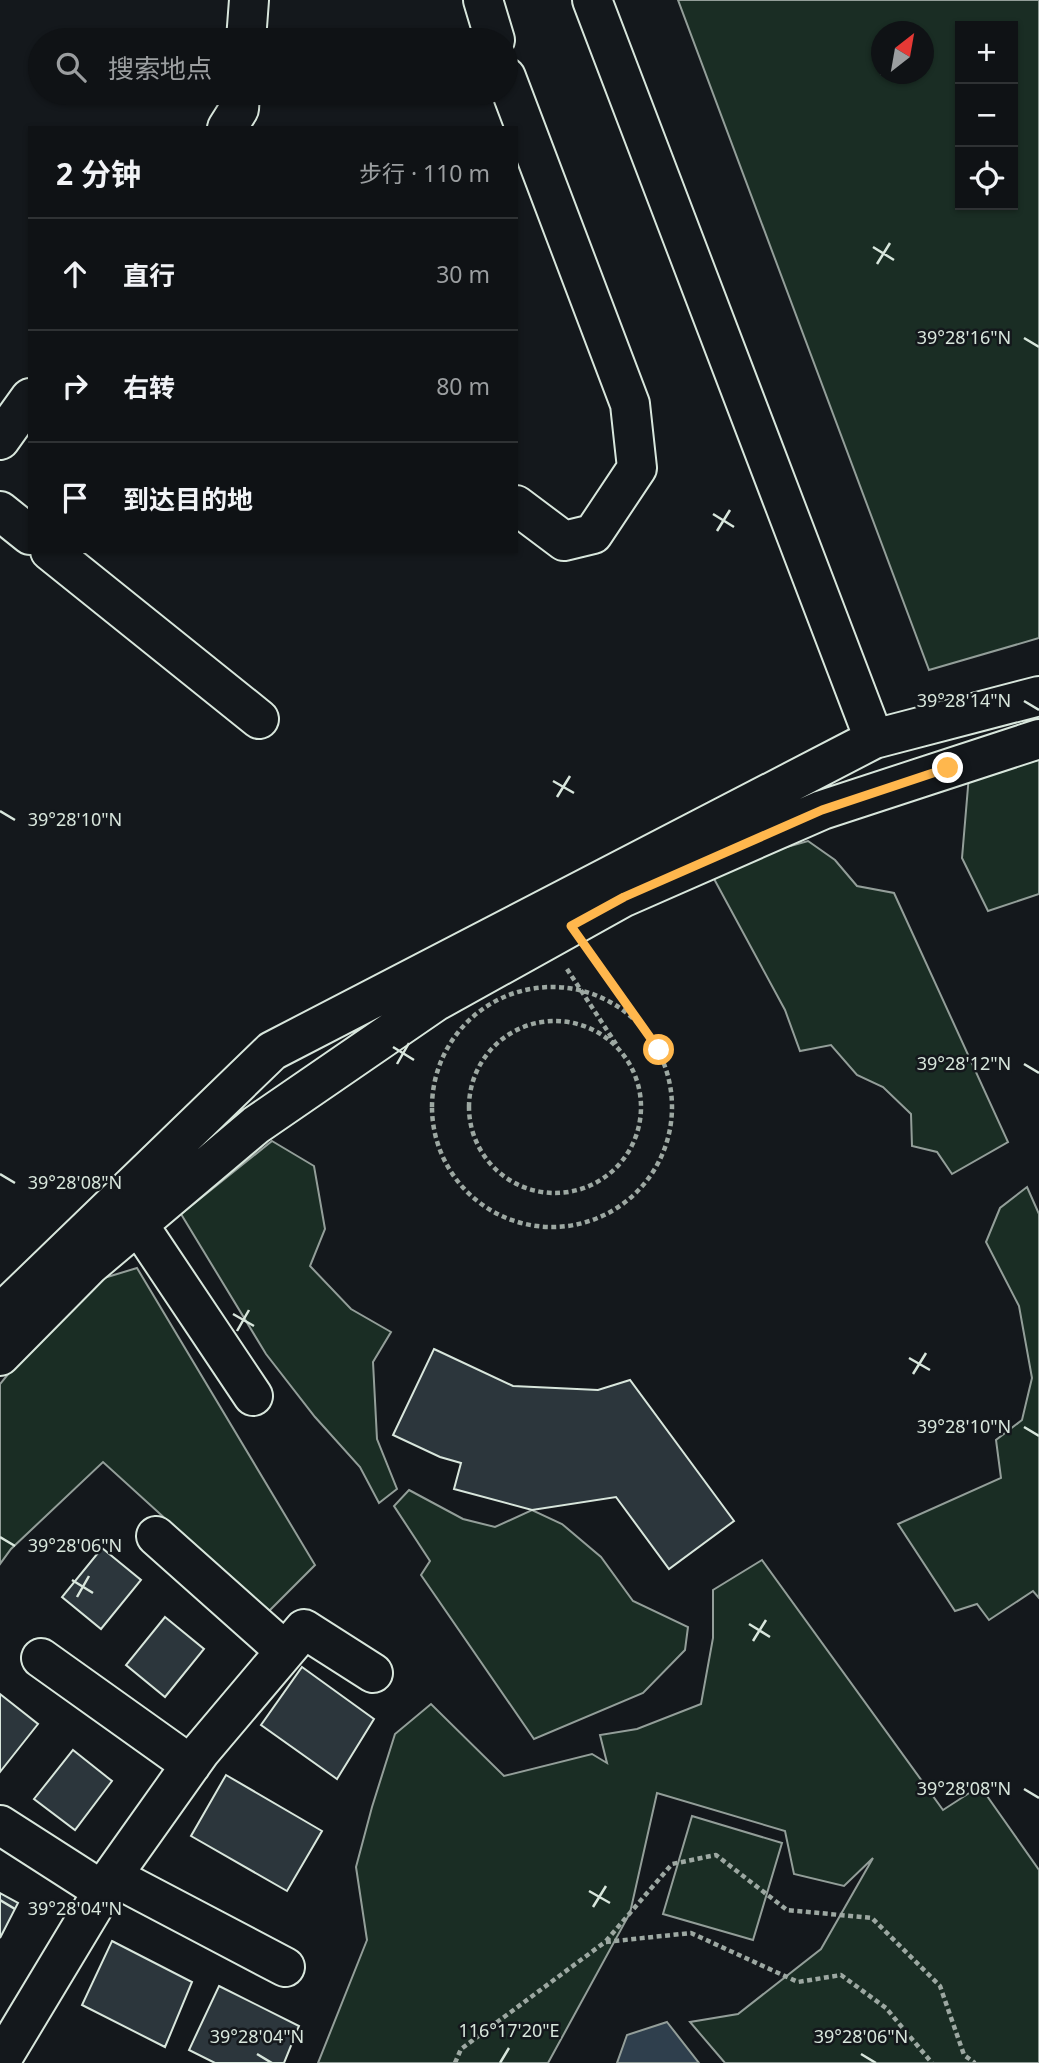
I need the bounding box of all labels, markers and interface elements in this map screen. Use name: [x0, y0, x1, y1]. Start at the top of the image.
north arrow: [871, 21, 934, 84]
map controls: [955, 21, 1018, 210]
button: +: [955, 21, 1018, 84]
search box: [28, 28, 518, 105]
icon: search: [52, 48, 90, 86]
text: 搜索地点: [108, 50, 212, 86]
button: −: [955, 84, 1018, 147]
button: locate: [955, 147, 1018, 210]
text: 2 分钟: [56, 153, 141, 194]
text: 步行 · 110 m: [359, 157, 490, 189]
icon: ahead: [56, 255, 94, 293]
text: 直行: [123, 257, 175, 293]
text: 30 m: [436, 258, 490, 290]
text: 39°28'16"N: [917, 325, 1011, 349]
icon: right: [56, 367, 94, 405]
text: 右转: [123, 369, 175, 405]
text: 80 m: [436, 370, 490, 402]
icon: arrive: [56, 479, 94, 517]
text: 到达目的地: [123, 481, 253, 517]
text: 39°28'14"N: [917, 688, 1011, 712]
route end: [932, 752, 963, 783]
text: 39°28'10"N: [28, 807, 122, 831]
route start: [643, 1034, 674, 1065]
text: 39°28'12"N: [917, 1051, 1011, 1075]
text: 39°28'08"N: [28, 1170, 122, 1194]
text: 39°28'10"N: [917, 1414, 1011, 1438]
text: 39°28'06"N: [28, 1533, 122, 1557]
text: 39°28'08"N: [917, 1776, 1011, 1800]
text: 39°28'04"N: [28, 1896, 122, 1920]
text: 116°17'20"E: [458, 2018, 560, 2042]
text: 39°28'04"N: [210, 2024, 304, 2048]
text: 39°28'06"N: [814, 2024, 908, 2048]

